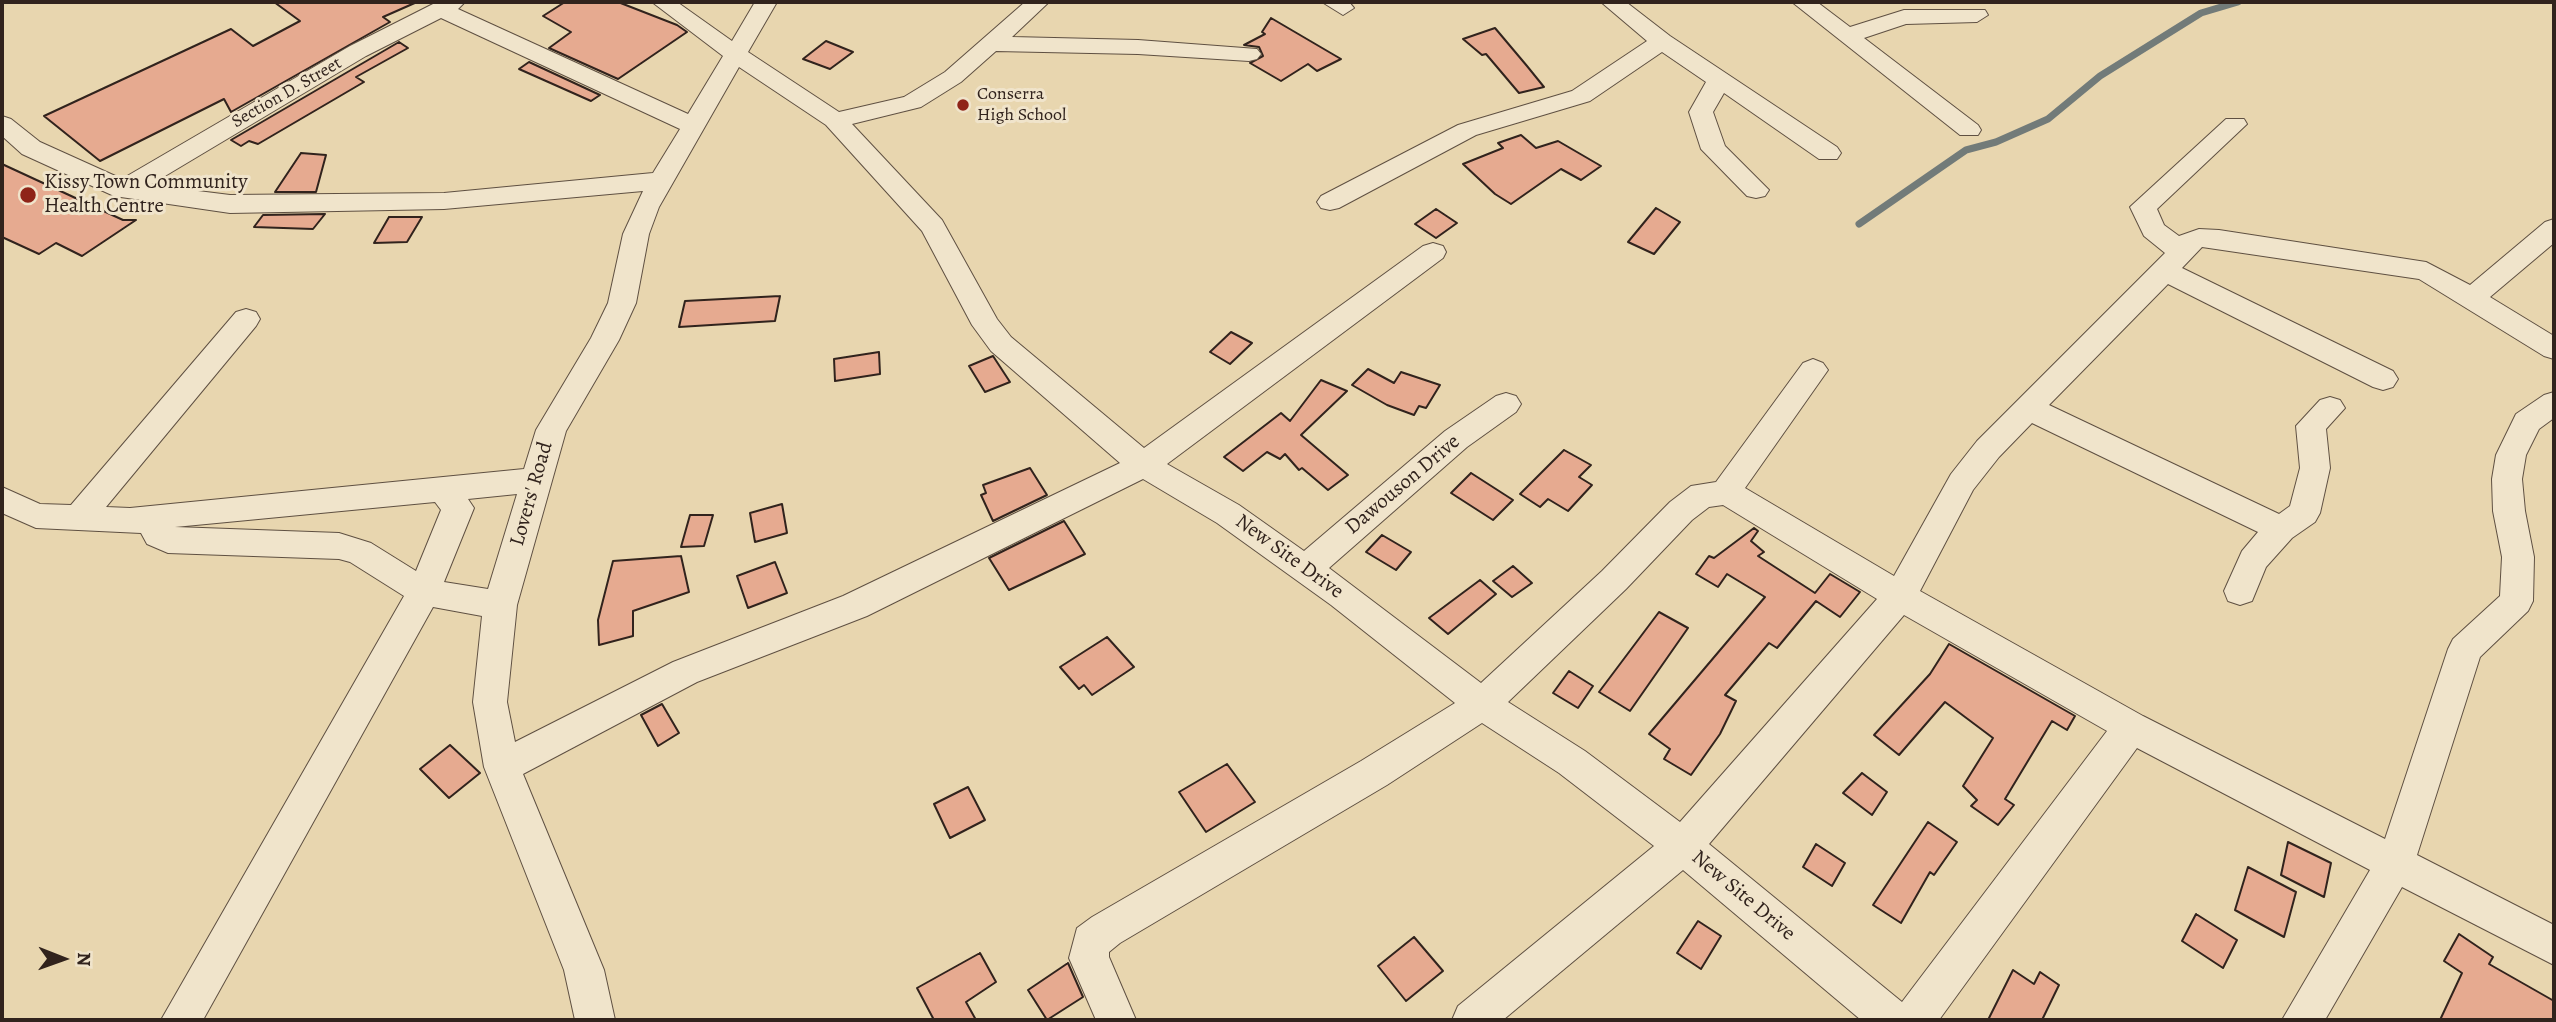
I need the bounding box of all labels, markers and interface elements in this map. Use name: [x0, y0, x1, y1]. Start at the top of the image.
street label: Section D. Street: [228, 53, 346, 133]
place label: Conserra High School: [977, 84, 1066, 126]
marker: Conserra High School: [955, 97, 971, 113]
place label: Kissy Town Community Health Centre: [44, 170, 248, 220]
marker: Kissy Town Community Health Centre: [18, 185, 38, 205]
street label: Dawouson Drive: [1340, 430, 1466, 540]
street label: Lovers' Road: [505, 439, 559, 549]
street label: New Site Drive: [1230, 509, 1348, 605]
street label: New Site Drive: [1686, 845, 1800, 947]
north arrow: [28, 924, 98, 994]
text: N: [71, 952, 97, 967]

